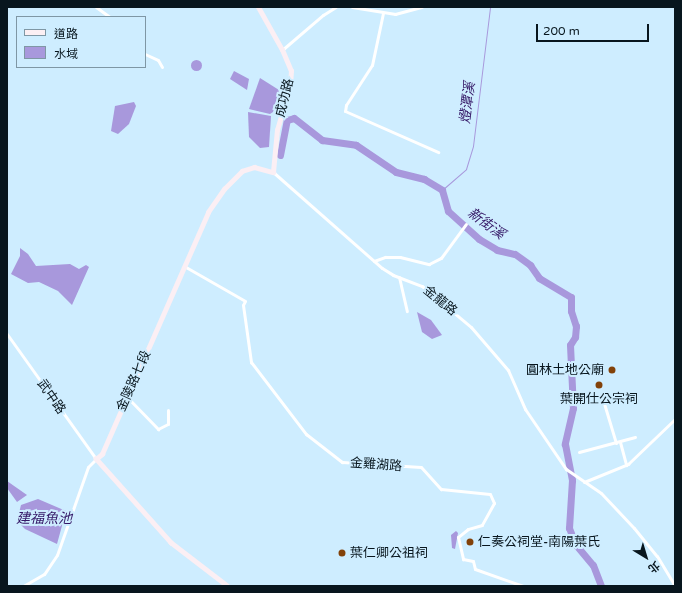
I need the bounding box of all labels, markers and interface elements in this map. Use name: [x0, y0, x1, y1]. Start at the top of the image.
legend: [16, 16, 146, 68]
scale bar: [538, 16, 651, 42]
text: 200 m: [543, 24, 580, 38]
text: 道路: [54, 27, 78, 41]
text: 水域: [54, 47, 78, 61]
street label: 成功路: [273, 77, 297, 119]
water label: 燈潭溪: [457, 81, 479, 125]
water label: 新街溪: [464, 205, 508, 243]
street label: 金龍路: [420, 283, 460, 319]
street label: 金陵路七段: [114, 348, 154, 414]
place label: 圓林土地公廟: [526, 362, 604, 378]
marker: 圓林土地公廟: [607, 365, 617, 375]
street label: 武中路: [33, 377, 69, 417]
marker: 葉開仕公宗祠: [594, 380, 604, 390]
place label: 葉開仕公宗祠: [560, 391, 638, 407]
street label: 金雞湖路: [350, 455, 402, 475]
water label: 建福魚池: [16, 511, 72, 527]
place label: 仁奏公祠堂-南陽葉氏: [478, 534, 600, 550]
marker: 仁奏公祠堂-南陽葉氏: [465, 537, 475, 547]
north arrow: [626, 537, 666, 577]
place label: 葉仁卿公祖祠: [350, 545, 428, 561]
marker: 葉仁卿公祖祠: [337, 548, 347, 558]
text: 北: [645, 558, 662, 575]

